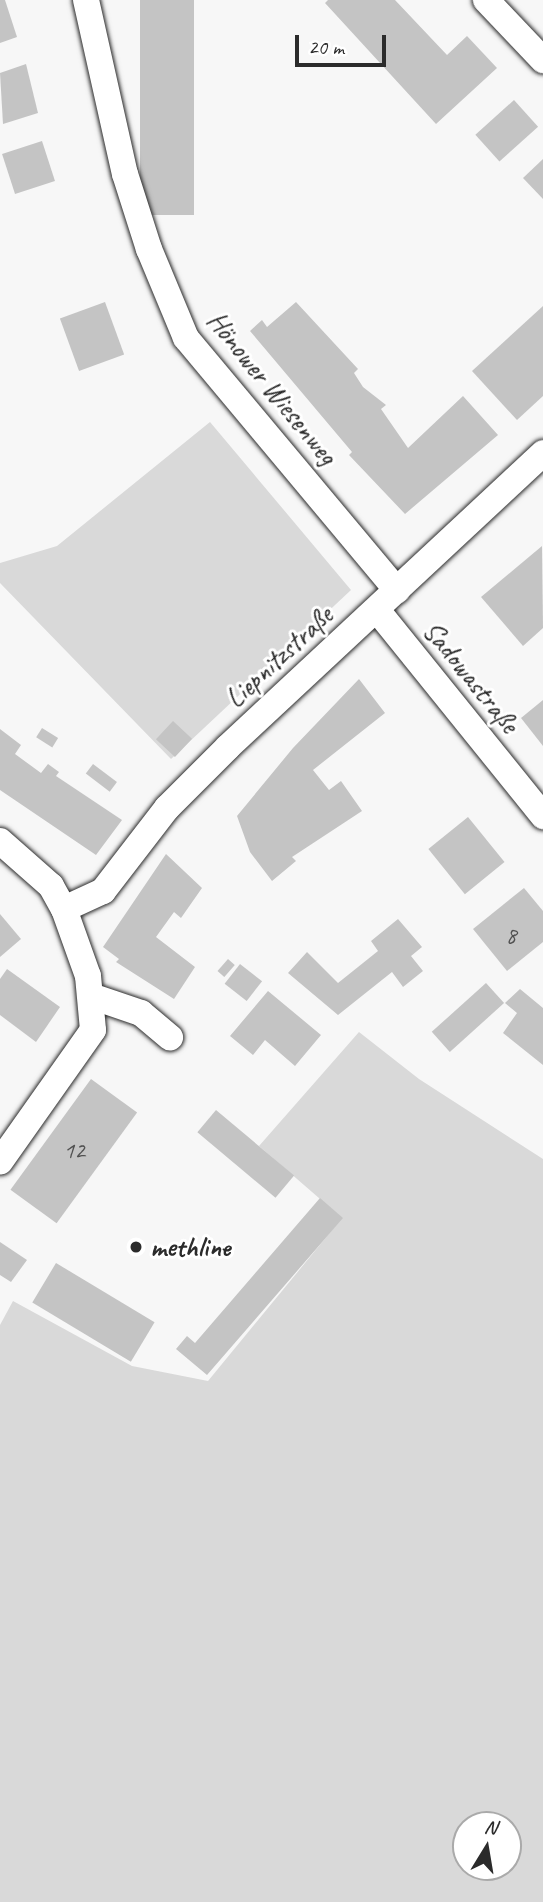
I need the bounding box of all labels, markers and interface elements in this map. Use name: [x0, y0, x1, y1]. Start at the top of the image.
scale bar: [298, 21, 389, 65]
text: 20 m: [308, 34, 344, 60]
street label: Hönower Wiesenweg: [200, 304, 344, 472]
street label: Liepnitzstraße: [218, 599, 340, 715]
street label: Sadowastraße: [416, 614, 526, 740]
house number: 8: [506, 922, 516, 950]
house number: 12: [63, 1137, 85, 1165]
place label: methline: [150, 1230, 230, 1264]
marker: methline: [128, 1239, 144, 1255]
north arrow: [452, 1811, 522, 1881]
text: N: [483, 1814, 499, 1840]

